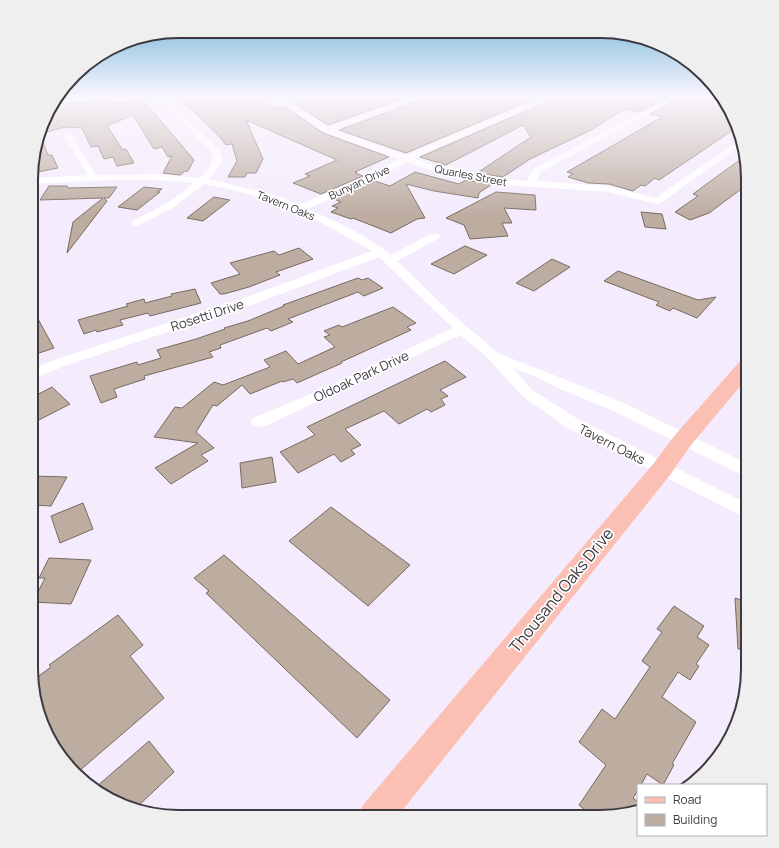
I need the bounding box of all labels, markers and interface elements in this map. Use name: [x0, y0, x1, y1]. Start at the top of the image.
street label: Bunyan Drive: [326, 161, 392, 203]
street label: Quarles Street: [433, 161, 509, 189]
street label: Tavern Oaks: [255, 187, 317, 224]
street label: Rosetti Drive: [168, 295, 246, 335]
street label: Oldoak Park Drive: [311, 346, 412, 406]
street label: Tavern Oaks: [576, 420, 649, 469]
street label: Thousand Oaks Drive: [504, 523, 618, 657]
legend: [637, 784, 767, 836]
text: Road: [673, 791, 701, 808]
text: Building: [673, 811, 717, 828]

